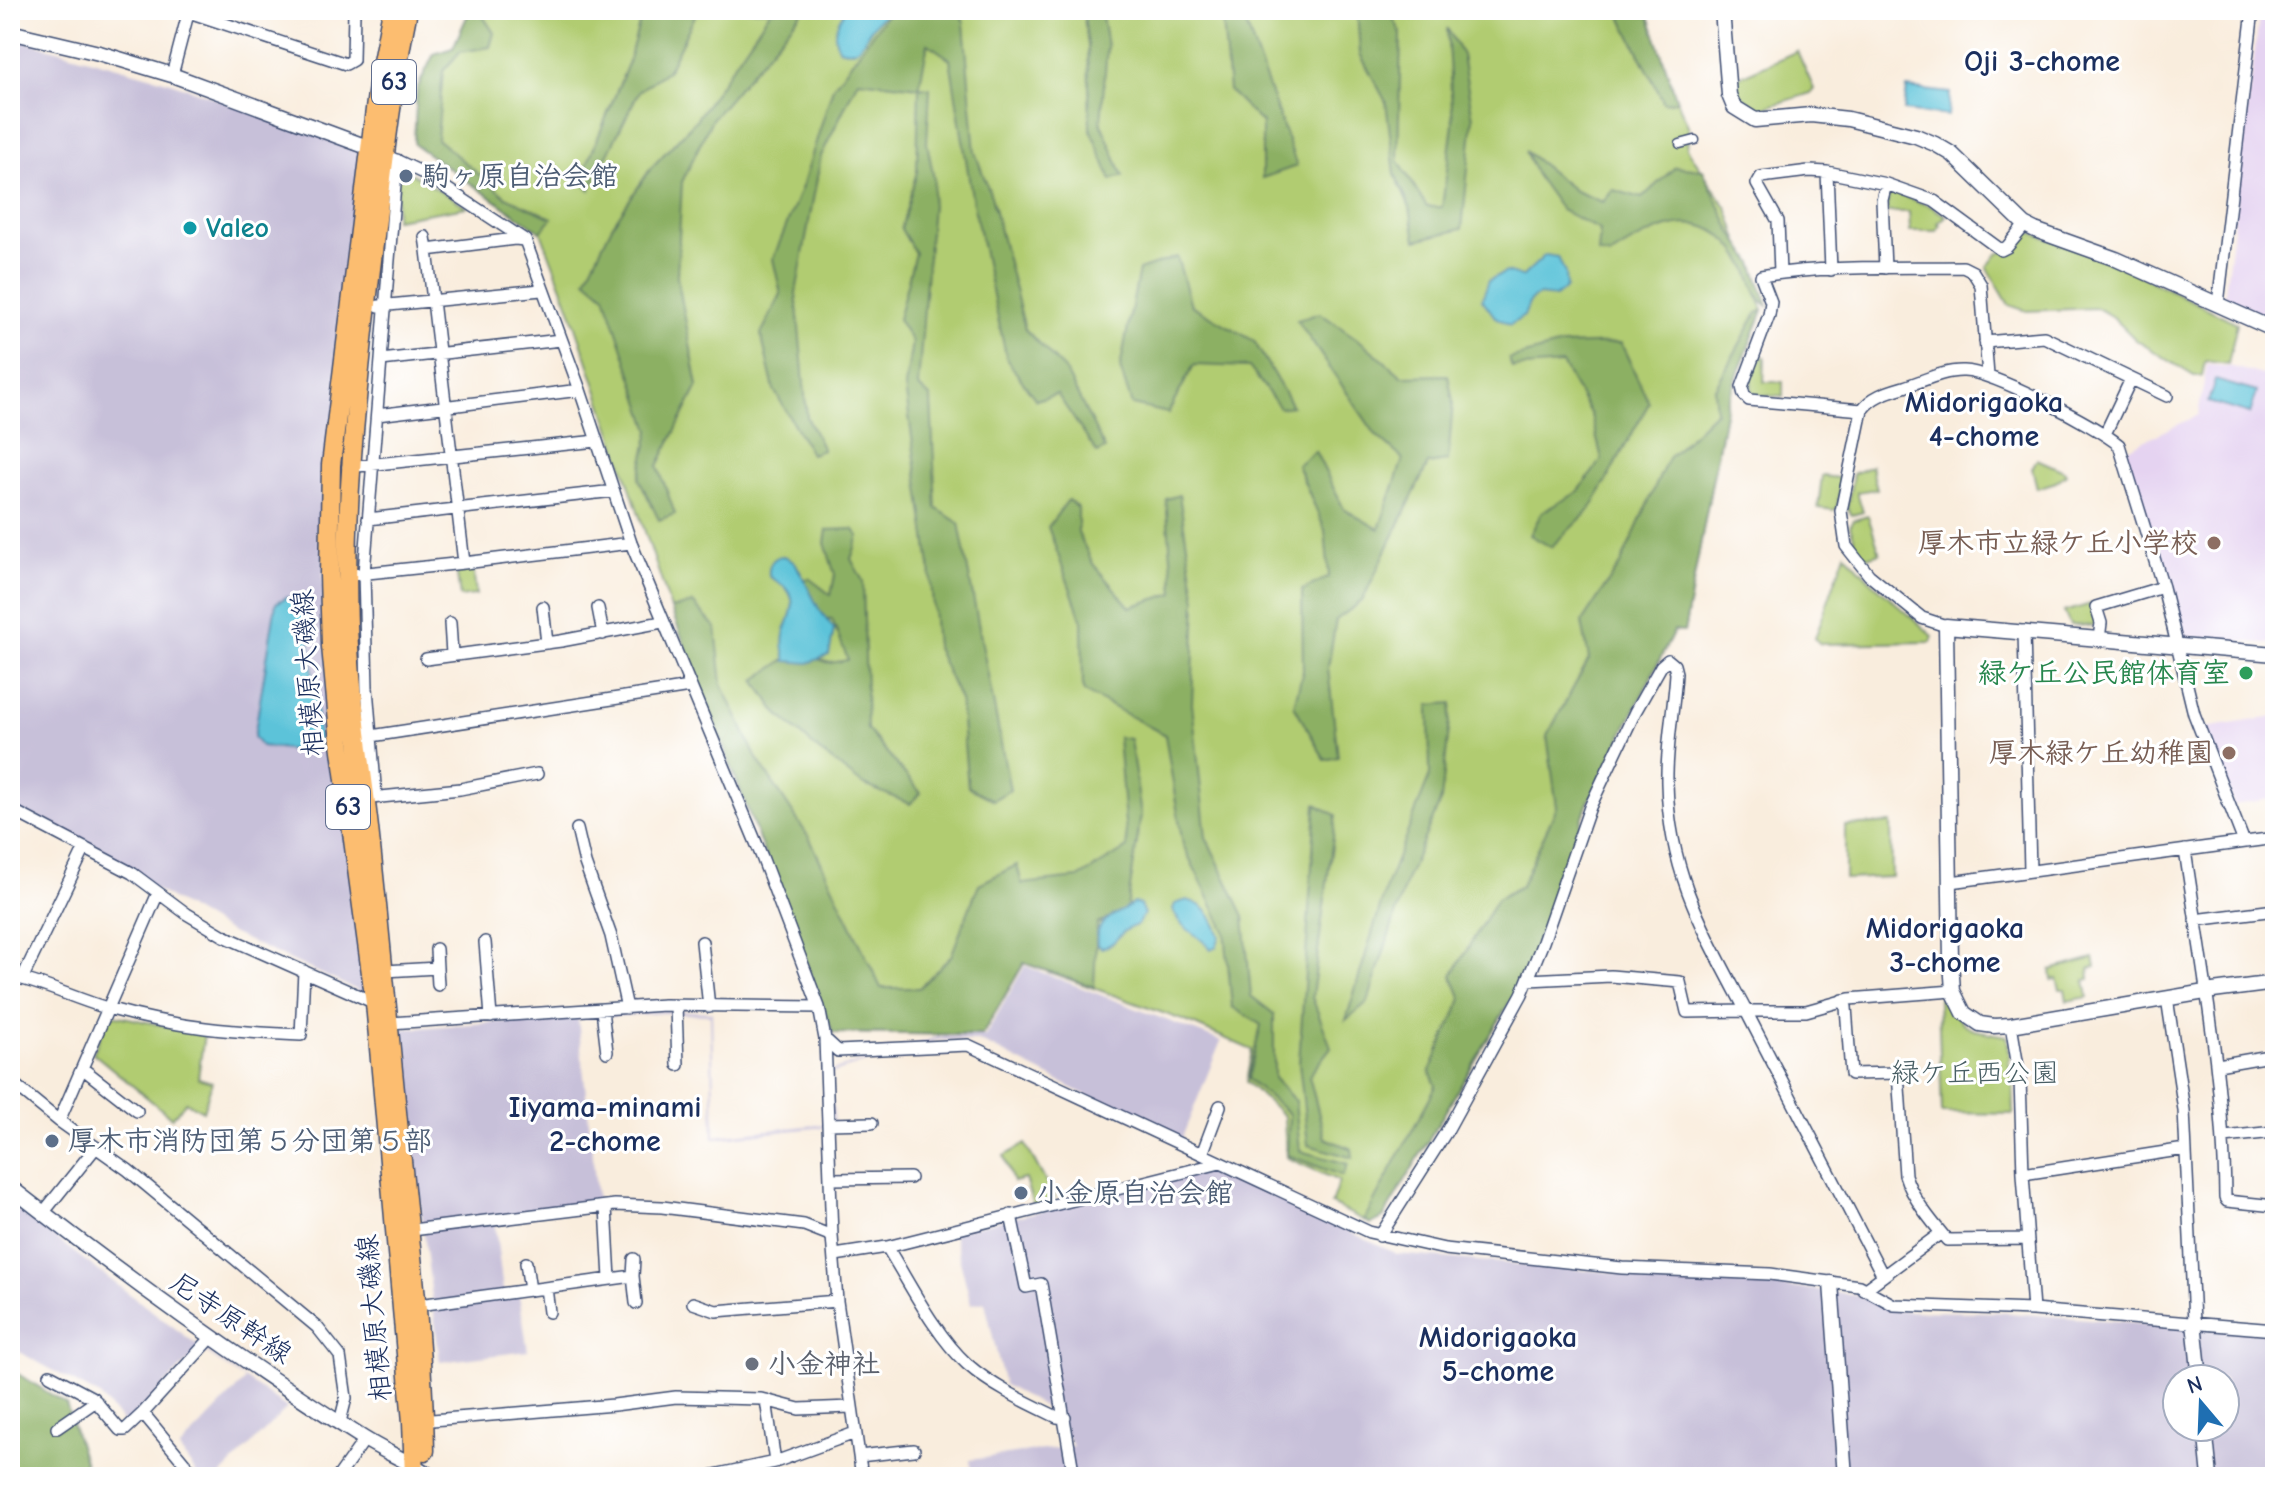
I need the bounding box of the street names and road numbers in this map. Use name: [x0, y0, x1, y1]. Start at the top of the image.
road number: 63: [372, 60, 416, 104]
street label: 相模原大磯線: [286, 588, 330, 758]
road number: 63: [326, 785, 370, 829]
street label: 相模原大磯線: [351, 1233, 397, 1403]
street label: 尼寺原幹線: [164, 1266, 298, 1370]

